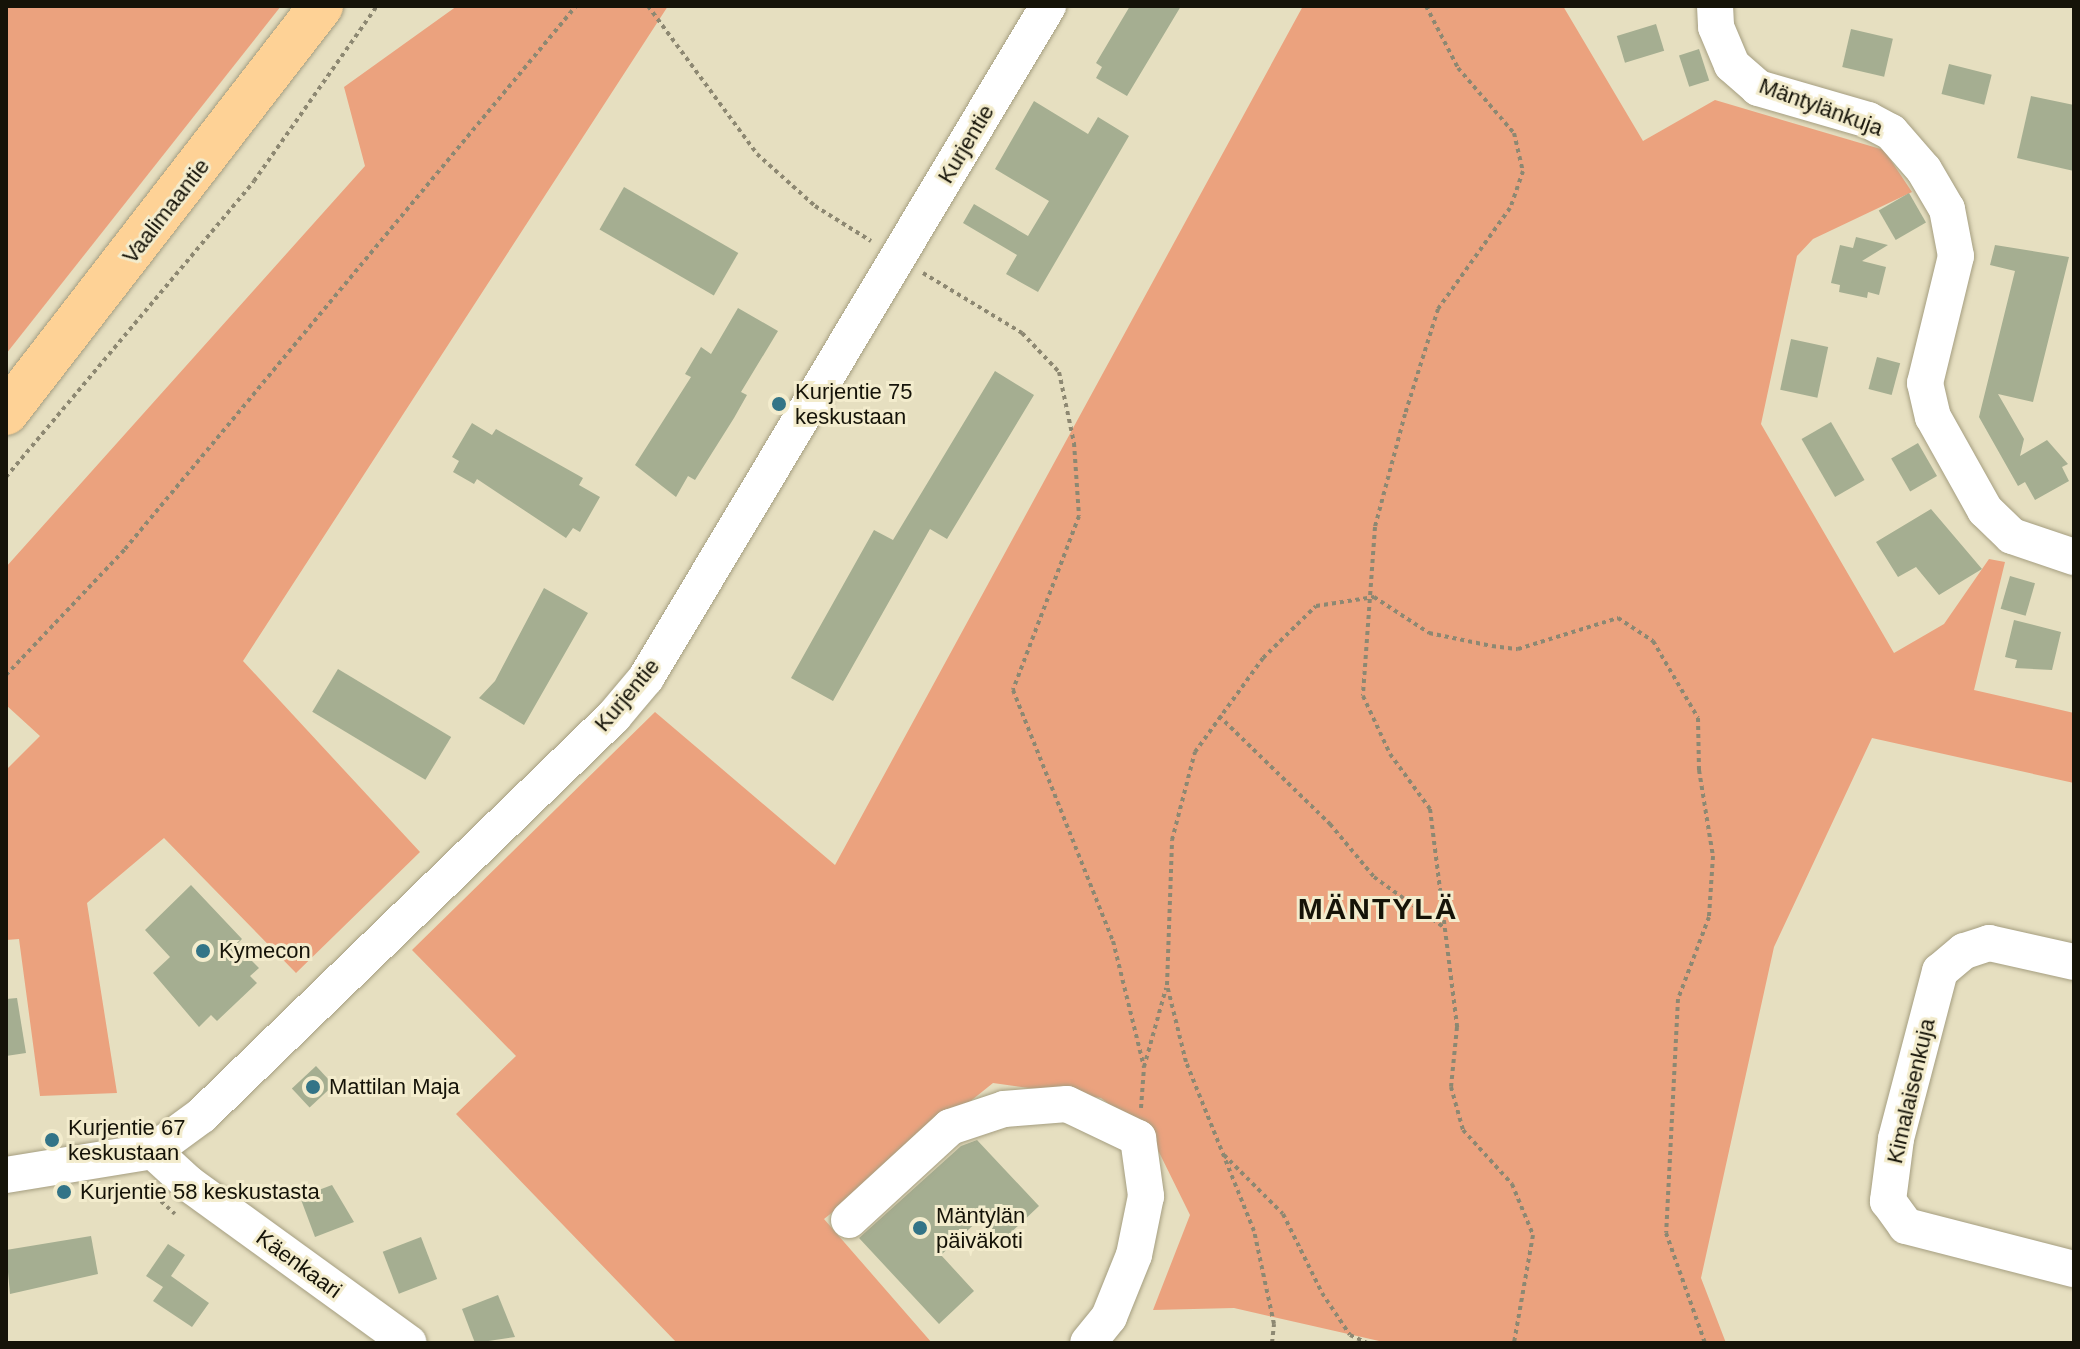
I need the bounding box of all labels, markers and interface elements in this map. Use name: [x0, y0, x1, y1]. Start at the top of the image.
street label: Mäntylänkuja: [1756, 72, 1886, 142]
street label: Kurjentie: [932, 100, 1000, 188]
street label: Vaalimaantie: [117, 153, 215, 269]
place label: Kurjentie 75 keskustaan: [795, 378, 912, 430]
marker: Kurjentie 75 keskustaan: [770, 395, 788, 413]
street label: Kurjentie: [589, 653, 665, 737]
district label: MÄNTYLÄ: [1298, 891, 1458, 927]
place label: Kymecon: [219, 938, 311, 964]
marker: Kymecon: [194, 942, 212, 960]
street label: Kimalaisenkuja: [1881, 1016, 1941, 1166]
place label: Mattilan Maja: [329, 1074, 460, 1100]
marker: Mattilan Maja: [304, 1078, 322, 1096]
place label: Kurjentie 67 keskustaan: [68, 1114, 185, 1166]
marker: Kurjentie 67 keskustaan: [43, 1131, 61, 1149]
place label: Kurjentie 58 keskustasta: [80, 1179, 320, 1205]
marker: Kurjentie 58 keskustasta: [55, 1183, 73, 1201]
place label: Mäntylän päiväkoti: [936, 1202, 1025, 1254]
marker: Mäntylän päiväkoti: [911, 1219, 929, 1237]
street label: Käenkaari: [251, 1224, 347, 1304]

